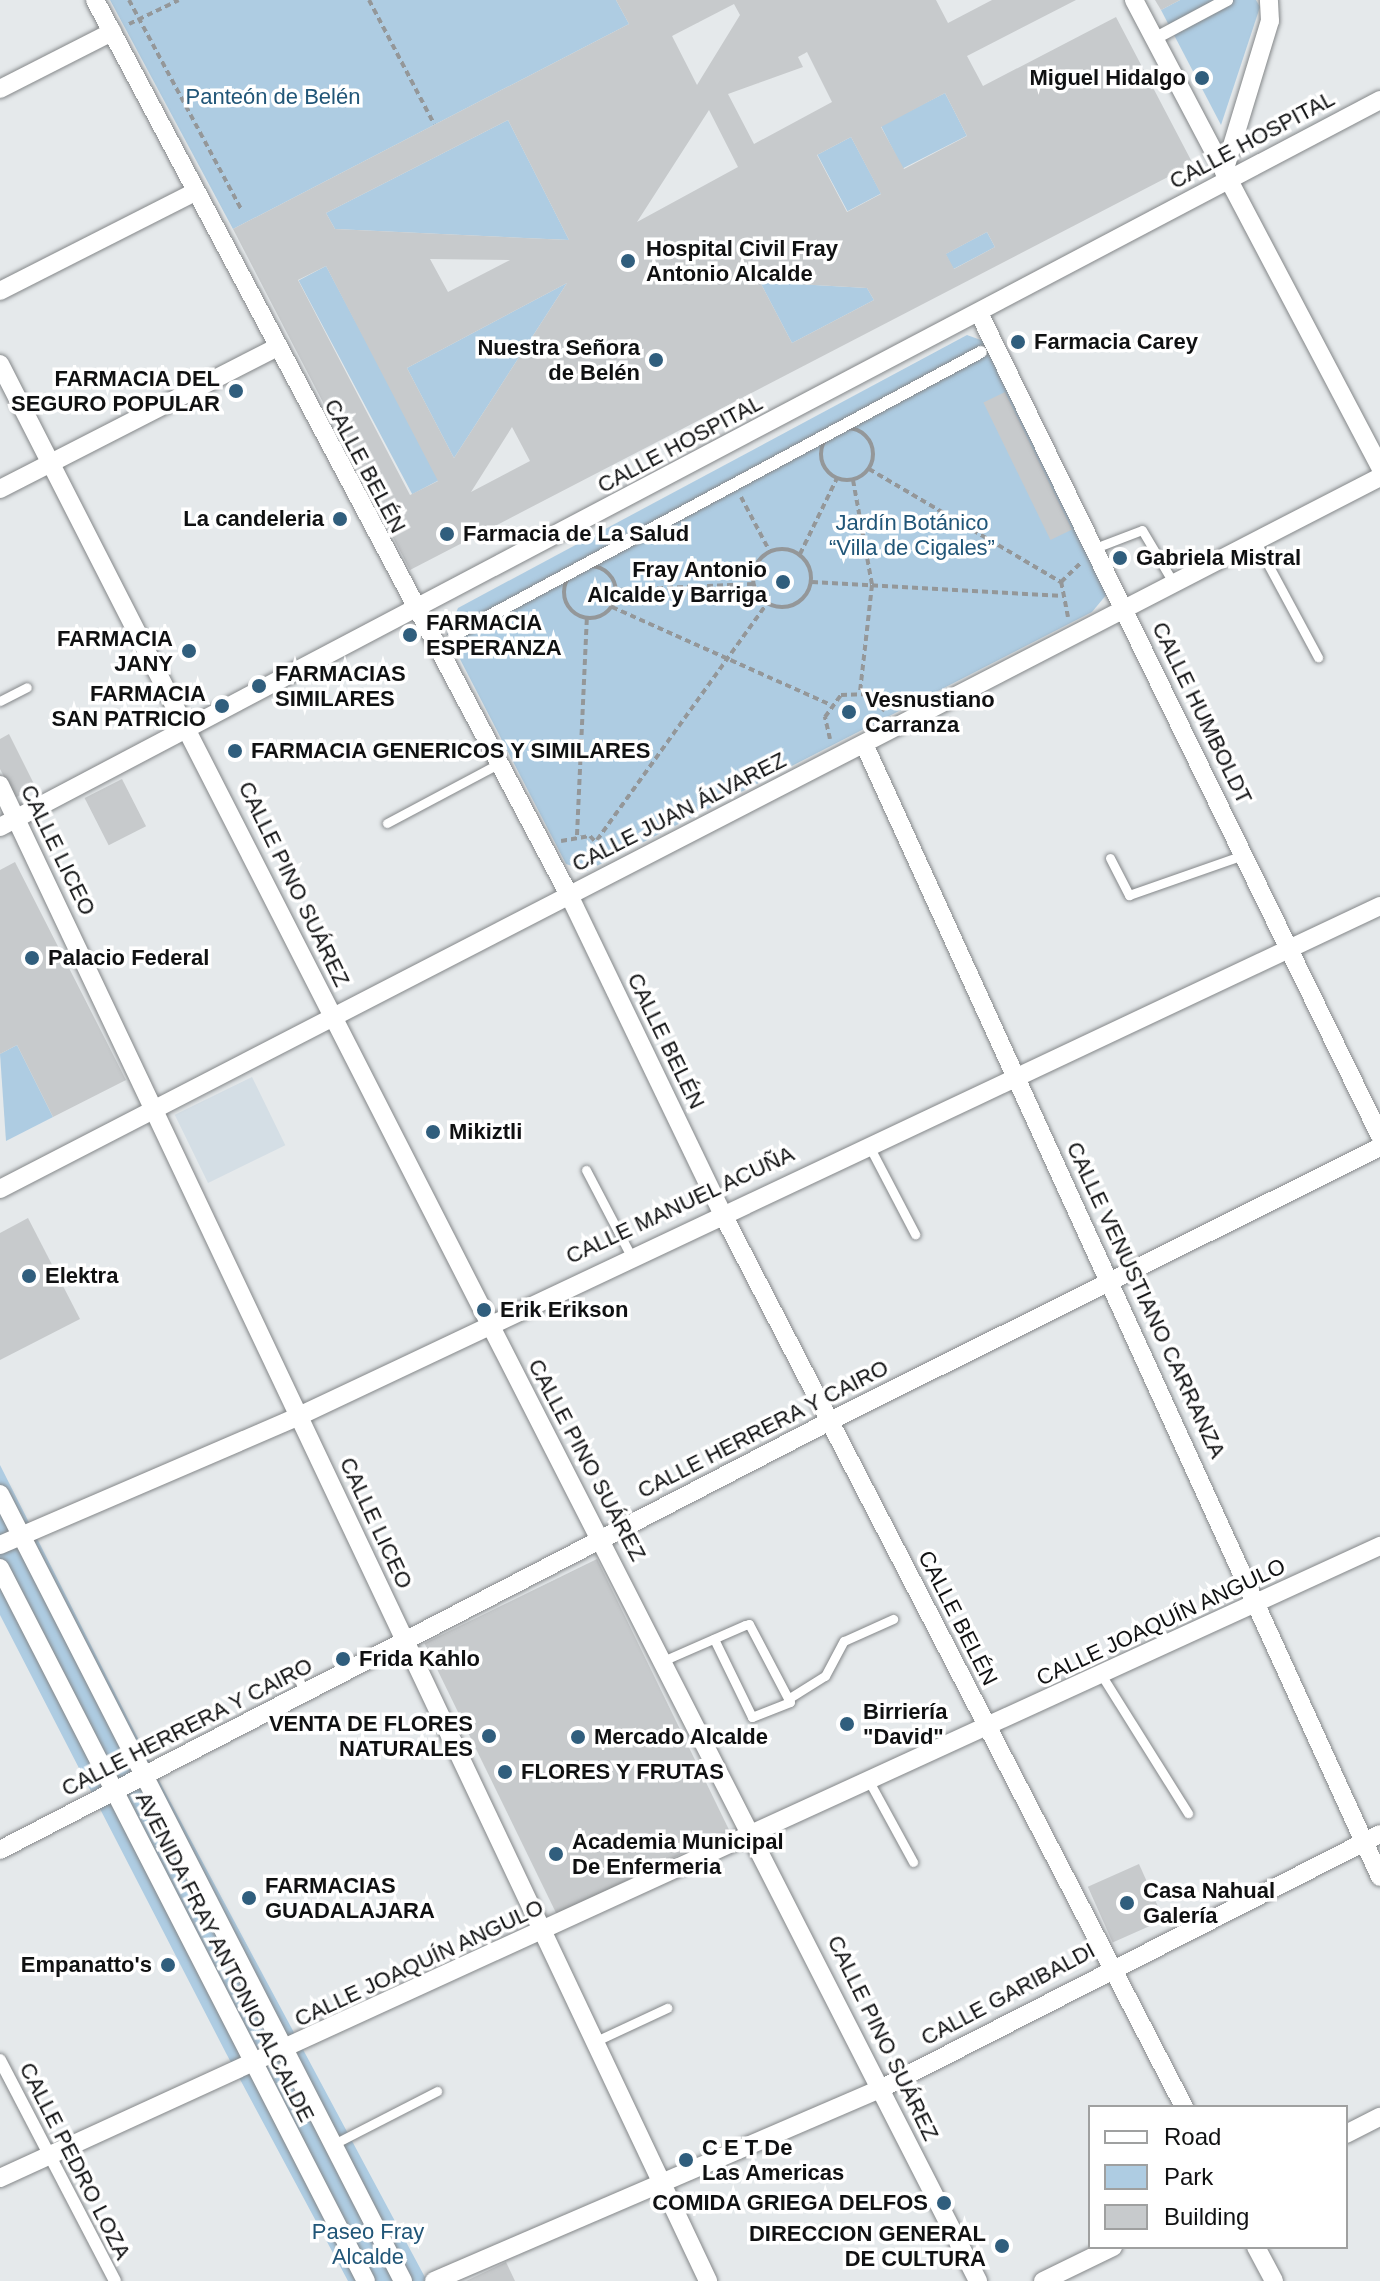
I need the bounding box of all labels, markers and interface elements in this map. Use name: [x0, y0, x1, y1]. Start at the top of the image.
place label: Miguel Hidalgo: [1030, 65, 1186, 91]
marker: Miguel Hidalgo: [1193, 69, 1211, 87]
park label: Panteón de Belén: [186, 84, 360, 110]
street label: CALLE HOSPITAL: [1165, 85, 1339, 195]
place label: Hospital Civil Fray Antonio Alcalde: [646, 235, 838, 286]
marker: Hospital Civil Fray Antonio Alcalde: [617, 250, 639, 272]
place label: Farmacia Carey: [1034, 329, 1198, 355]
marker: Farmacia Carey: [1009, 333, 1027, 351]
place label: Nuestra Señora de Belén: [477, 334, 640, 386]
marker: Nuestra Señora de Belén: [647, 351, 665, 369]
place label: FARMACIA DEL SEGURO POPULAR: [11, 365, 220, 416]
marker: FARMACIA DEL SEGURO POPULAR: [227, 382, 245, 400]
street label: CALLE HOSPITAL: [593, 389, 767, 499]
street label: CALLE BELÉN: [319, 394, 411, 538]
place label: La candeleria: [183, 506, 324, 532]
park label: Jardín Botánico “Villa de Cigales”: [829, 509, 995, 560]
marker: La candeleria: [331, 510, 349, 528]
place label: Farmacia de La Salud: [463, 521, 689, 547]
marker: Farmacia de La Salud: [438, 525, 456, 543]
place label: Gabriela Mistral: [1136, 545, 1301, 571]
marker: Gabriela Mistral: [1111, 549, 1129, 567]
place label: Fray Antonio Alcalde y Barriga: [587, 556, 767, 608]
marker: Fray Antonio Alcalde y Barriga: [774, 573, 792, 591]
place label: FARMACIA ESPERANZA: [426, 609, 562, 660]
street label: CALLE HUMBOLDT: [1146, 618, 1258, 808]
place label: FARMACIA JANY: [57, 625, 173, 676]
marker: FARMACIA ESPERANZA: [401, 626, 419, 644]
marker: FARMACIA JANY: [180, 642, 198, 660]
place label: FARMACIAS SIMILARES: [275, 660, 406, 712]
marker: FARMACIAS SIMILARES: [250, 677, 268, 695]
place label: FARMACIA SAN PATRICIO: [52, 680, 206, 732]
place label: Vesnustiano Carranza: [865, 686, 995, 738]
marker: FARMACIA SAN PATRICIO: [213, 697, 231, 715]
marker: Vesnustiano Carranza: [840, 703, 858, 721]
place label: FARMACIA GENERICOS Y SIMILARES: [251, 738, 652, 764]
marker: FARMACIA GENERICOS Y SIMILARES: [226, 742, 244, 760]
street label: CALLE JUAN ÁLVAREZ: [568, 747, 790, 877]
street label: CALLE PINO SUÁREZ: [233, 777, 355, 991]
street label: CALLE LICEO: [15, 780, 101, 920]
place label: Palacio Federal: [48, 945, 209, 971]
marker: Palacio Federal: [23, 949, 41, 967]
street label: CALLE BELÉN: [622, 969, 710, 1113]
place label: Mikiztli: [449, 1119, 522, 1145]
marker: Mikiztli: [424, 1123, 442, 1141]
street label: CALLE VENUSTIANO CARRANZA: [1061, 1138, 1231, 1462]
street label: CALLE MANUEL ACUÑA: [561, 1140, 799, 1270]
place label: Elektra: [45, 1263, 118, 1289]
marker: Elektra: [20, 1267, 38, 1285]
place label: Erik Erikson: [500, 1297, 628, 1323]
marker: Erik Erikson: [475, 1301, 493, 1319]
street label: CALLE PINO SUÁREZ: [523, 1354, 651, 1566]
street label: CALLE HERRERA Y CAIRO: [632, 1354, 894, 1504]
street label: CALLE LICEO: [334, 1453, 418, 1593]
street label: CALLE BELÉN: [913, 1546, 1003, 1690]
street label: CALLE JOAQUÍN ANGULO: [1032, 1552, 1290, 1692]
place label: Frida Kahlo: [359, 1646, 480, 1672]
marker: Frida Kahlo: [334, 1650, 352, 1668]
street label: CALLE HERRERA Y CAIRO: [56, 1652, 318, 1802]
place label: Birriería "David": [863, 1698, 947, 1750]
place label: VENTA DE FLORES NATURALES: [268, 1710, 473, 1762]
marker: Birriería "David": [838, 1715, 856, 1733]
place label: Mercado Alcalde: [594, 1724, 769, 1750]
marker: VENTA DE FLORES NATURALES: [480, 1727, 498, 1745]
marker: Mercado Alcalde: [569, 1728, 587, 1746]
place label: FLORES Y FRUTAS: [521, 1759, 725, 1785]
marker: FLORES Y FRUTAS: [496, 1763, 514, 1781]
street label: AVENIDA FRAY ANTONIO ALCALDE: [129, 1786, 321, 2128]
place label: Academia Municipal De Enfermeria: [572, 1828, 784, 1880]
marker: Academia Municipal De Enfermeria: [547, 1845, 565, 1863]
place label: FARMACIAS GUADALAJARA: [265, 1872, 435, 1924]
place label: Casa Nahual Galería: [1143, 1877, 1275, 1928]
marker: FARMACIAS GUADALAJARA: [240, 1889, 258, 1907]
street label: CALLE JOAQUÍN ANGULO: [290, 1893, 548, 2033]
marker: Casa Nahual Galería: [1118, 1894, 1136, 1912]
street label: CALLE PINO SUÁREZ: [822, 1931, 944, 2145]
street label: CALLE GARIBALDI: [917, 1937, 1099, 2051]
place label: Empanatto's: [21, 1952, 152, 1978]
marker: Empanatto's: [159, 1956, 177, 1974]
street label: CALLE PEDRO LOZA: [14, 2058, 136, 2264]
legend: [1088, 2105, 1348, 2249]
text: Road: [1164, 2123, 1221, 2150]
place label: C E T De Las Americas: [702, 2134, 845, 2186]
marker: C E T De Las Americas: [677, 2151, 695, 2169]
text: Park: [1164, 2163, 1213, 2190]
place label: COMIDA GRIEGA DELFOS: [651, 2190, 928, 2216]
marker: COMIDA GRIEGA DELFOS: [935, 2194, 953, 2212]
text: Building: [1164, 2203, 1249, 2230]
park label: Paseo Fray Alcalde: [312, 2218, 424, 2270]
place label: DIRECCION GENERAL DE CULTURA: [749, 2220, 986, 2272]
marker: DIRECCION GENERAL DE CULTURA: [993, 2237, 1011, 2255]

